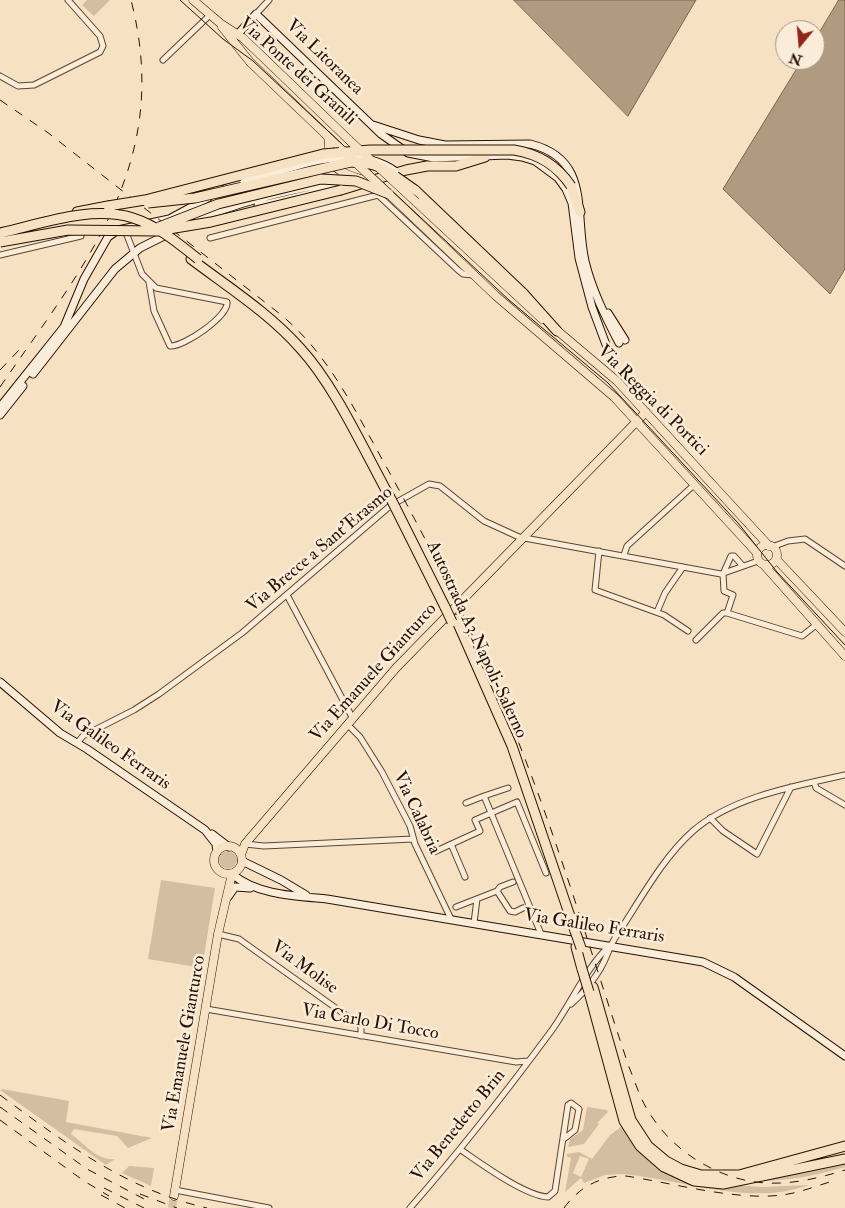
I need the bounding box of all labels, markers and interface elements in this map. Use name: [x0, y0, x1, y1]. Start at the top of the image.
street label: Via Ponte dei Granili: [234, 13, 360, 131]
street label: Via Litoranea: [281, 16, 367, 100]
north arrow: [775, 20, 825, 70]
text: N: [787, 49, 804, 69]
street label: Via Reggia di Portici: [592, 341, 712, 461]
street label: Via Brecce a Sant'Erasmo: [242, 483, 398, 617]
street label: Autostrada A3 Napoli-Salerno: [421, 538, 531, 742]
street label: Via Emanuele Gianturco: [306, 599, 442, 747]
street label: Via Galileo Ferraris: [46, 696, 174, 796]
street label: Via Calabria: [387, 768, 445, 858]
street label: Via Galileo Ferraris: [522, 905, 666, 949]
street label: Via Molise: [266, 937, 342, 999]
street label: Via Emanuele Gianturco: [159, 954, 211, 1134]
street label: Via Carlo Di Tocco: [300, 1000, 440, 1046]
street label: Via Benedetto Brin: [407, 1066, 511, 1186]

